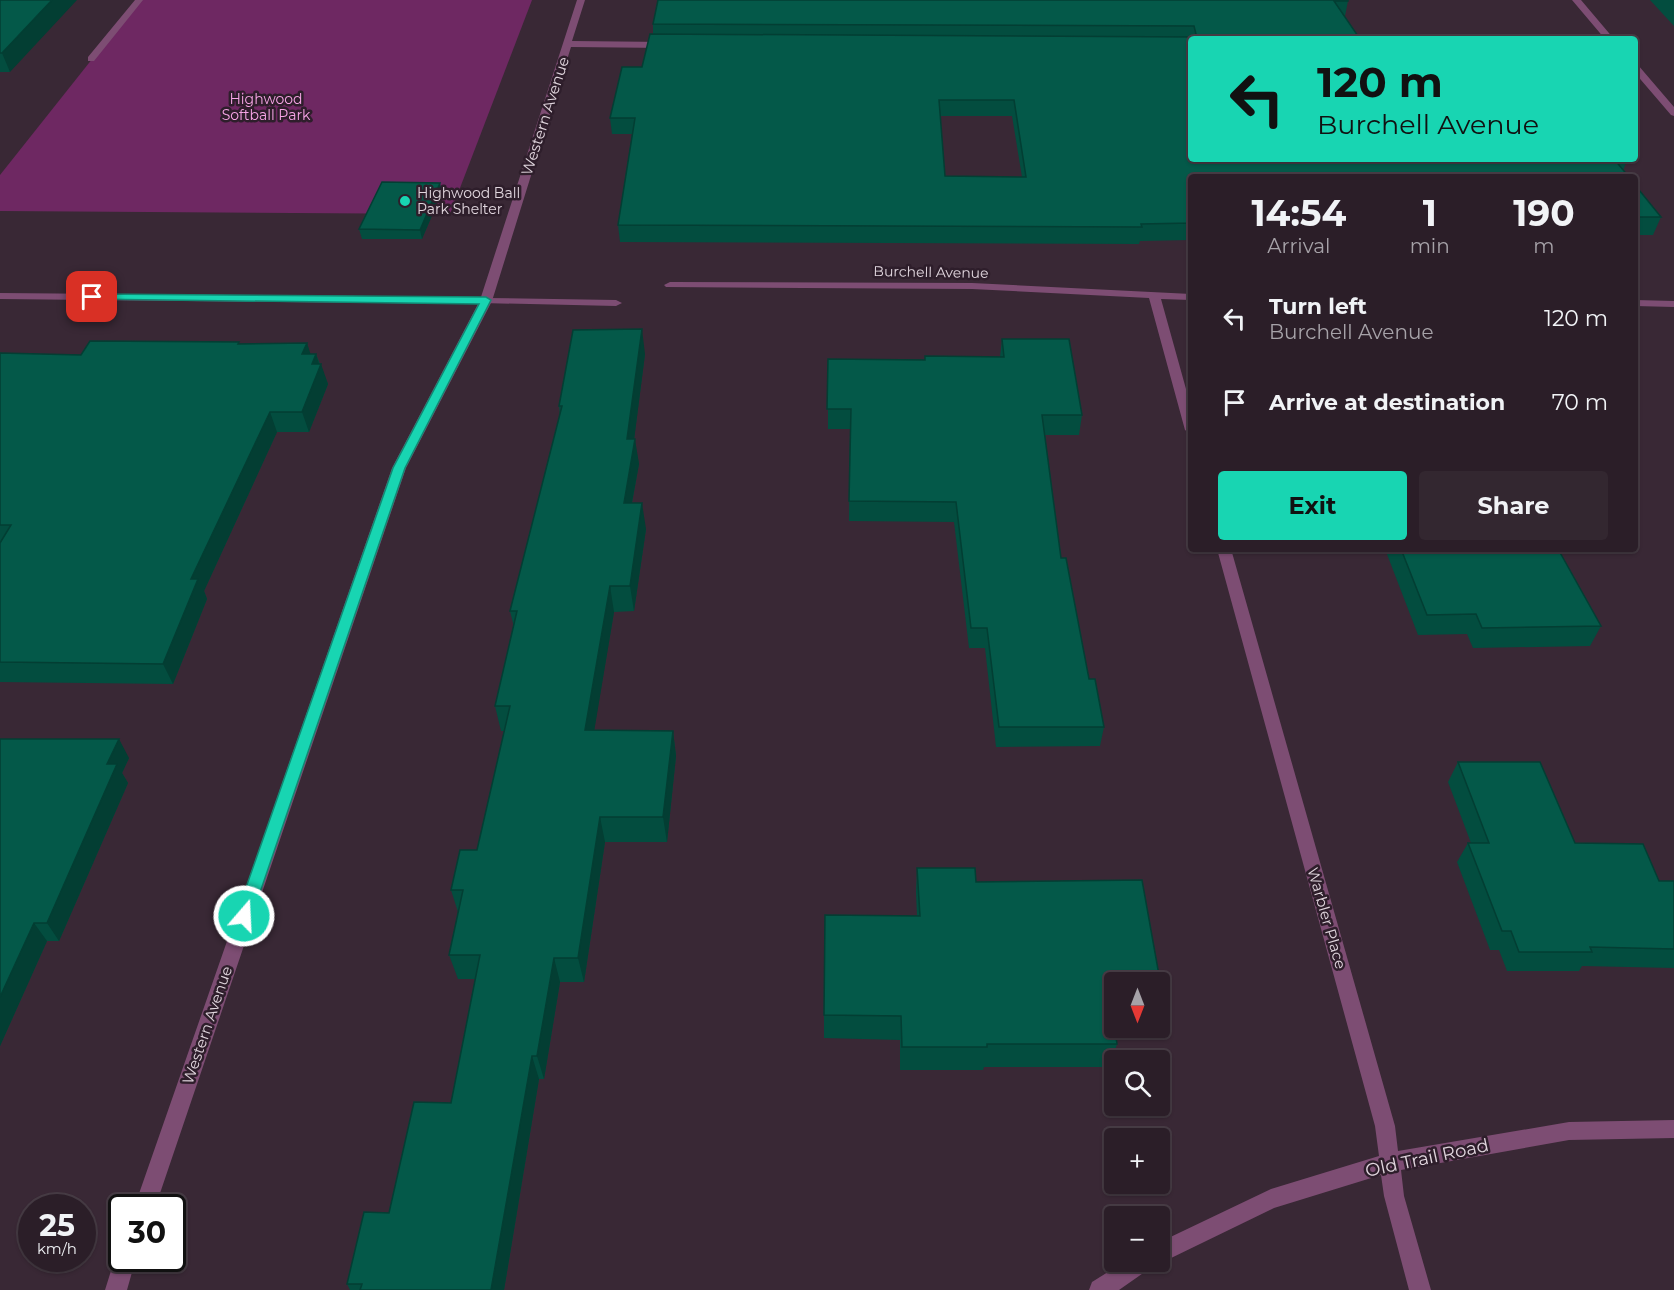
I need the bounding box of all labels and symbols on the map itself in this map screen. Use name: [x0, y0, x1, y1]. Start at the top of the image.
street label: Western Avenue: [517, 54, 573, 178]
park label: Highwood Softball Park: [222, 90, 311, 124]
place label: Highwood Ball Park Shelter: [417, 184, 520, 218]
marker: Highwood Ball Park Shelter: [398, 194, 412, 208]
street label: Burchell Avenue: [873, 262, 989, 282]
pin: [66, 271, 117, 322]
street label: Warbler Place: [1303, 865, 1351, 971]
position arrow: [212, 884, 276, 948]
street label: Western Avenue: [178, 963, 236, 1087]
north arrow: [1104, 972, 1170, 1038]
street label: Old Trail Road: [1363, 1134, 1491, 1182]
speed limit sign: 30: [108, 1194, 186, 1272]

